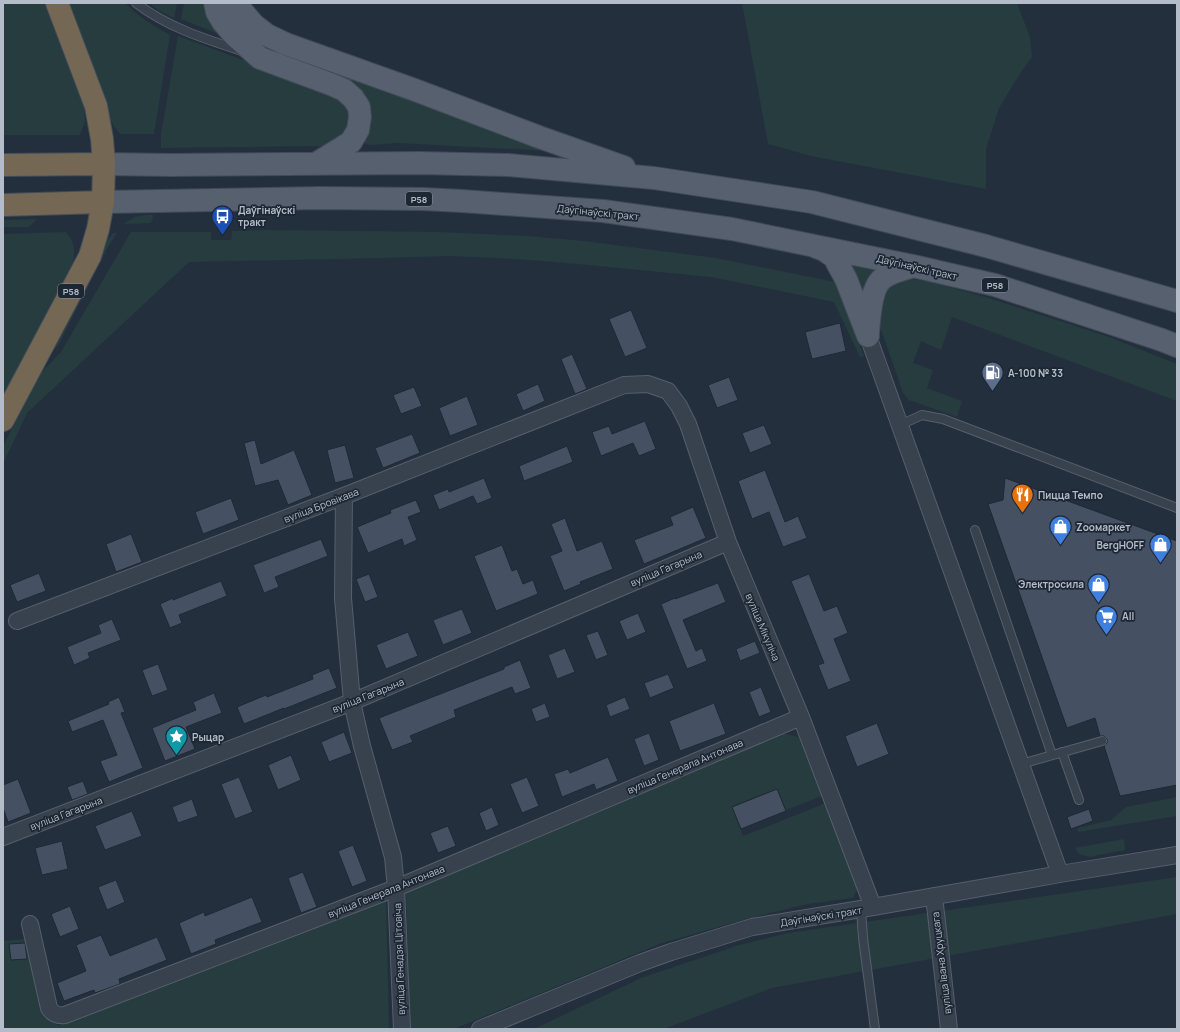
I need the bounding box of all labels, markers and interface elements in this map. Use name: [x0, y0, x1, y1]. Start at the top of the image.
road number: Р58: [406, 192, 432, 206]
street label: Даўгінаўскі тракт: [556, 201, 640, 223]
bus stop icon: Даўгінаўскі тракт: [210, 203, 236, 236]
place label: Даўгінаўскі тракт: [238, 203, 295, 229]
street label: Даўгінаўскі тракт: [875, 251, 959, 283]
road number: Р58: [982, 278, 1008, 292]
road number: Р58: [58, 284, 84, 298]
fuel station icon: А-100 № 33: [979, 360, 1005, 393]
place label: А-100 № 33: [1008, 366, 1063, 380]
restaurant icon: Пицца Темпо: [1010, 482, 1036, 515]
street label: вуліца Бровікава: [281, 484, 361, 526]
place label: Пицца Темпо: [1038, 488, 1103, 502]
shop icon: Zooмаркет: [1047, 514, 1073, 547]
place label: Zooмаркет: [1076, 520, 1131, 534]
shop icon: BergHOFF: [1147, 532, 1173, 565]
place label: BergHOFF: [1097, 538, 1145, 552]
street label: вуліца Гагарына: [628, 547, 704, 589]
shop icon: Электросила: [1086, 571, 1112, 604]
place label: Электросила: [1018, 577, 1084, 591]
street label: вуліца Мікуліча: [742, 591, 784, 663]
supermarket icon: All: [1093, 603, 1119, 636]
place label: All: [1122, 609, 1134, 623]
street label: вуліца Гагарына: [330, 674, 406, 716]
place icon: Рыцар: [163, 724, 189, 757]
place label: Рыцар: [192, 730, 224, 744]
street label: вуліца Генерала Антонава: [625, 735, 745, 797]
street label: вуліца Гагарына: [28, 793, 104, 833]
street label: вуліца Генерала Антонава: [326, 861, 446, 921]
street label: вуліца Генадзя Цітовіча: [390, 903, 408, 1015]
street label: Даўгінаўскі тракт: [779, 903, 863, 929]
street label: вуліца Івана Хруцкага: [928, 911, 954, 1015]

